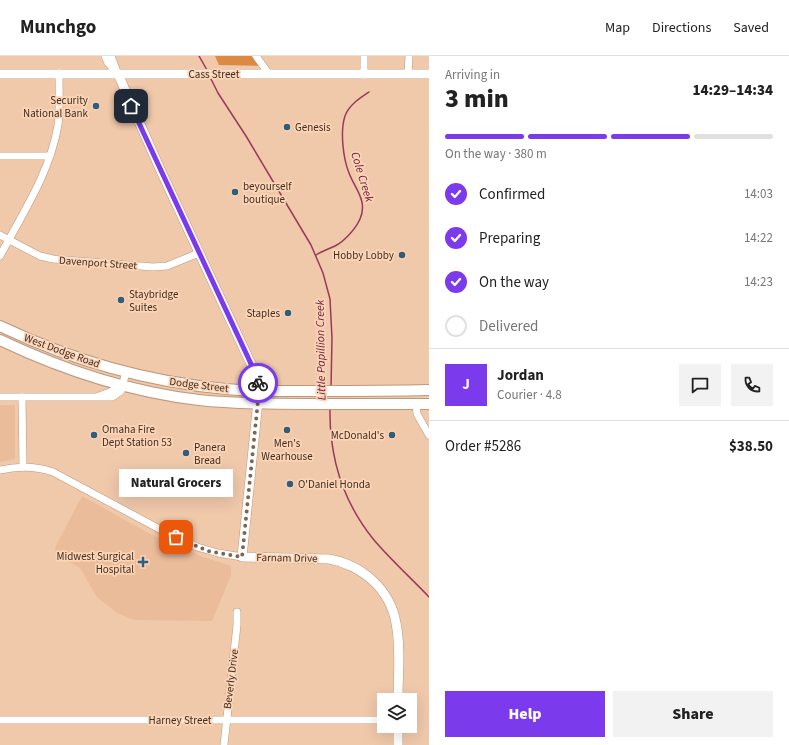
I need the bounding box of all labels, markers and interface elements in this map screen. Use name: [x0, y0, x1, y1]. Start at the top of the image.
text: Munchgo: [20, 14, 96, 41]
text: Map: [605, 18, 630, 38]
text: Directions: [652, 18, 711, 38]
text: Saved: [733, 18, 769, 38]
text: Arriving in: [445, 66, 500, 84]
street label: Cass Street: [189, 67, 240, 82]
text: 3 min: [445, 80, 509, 117]
text: 14:29–14:34: [692, 80, 773, 101]
pin: [114, 89, 148, 123]
place label: Security National Bank: [23, 93, 89, 121]
icon: home: [120, 95, 142, 117]
marker: Security National Bank: [91, 101, 101, 111]
place label: Genesis: [295, 120, 331, 135]
marker: Genesis: [282, 122, 292, 132]
text: On the way · 380 m: [445, 145, 547, 163]
water label: Cole Creek: [346, 150, 378, 204]
place label: beyourself boutique: [243, 179, 292, 207]
icon: check: [445, 183, 467, 205]
text: Confirmed: [479, 184, 545, 205]
text: 14:03: [744, 185, 773, 203]
marker: beyourself boutique: [230, 187, 240, 197]
icon: check: [445, 227, 467, 249]
text: Preparing: [479, 228, 540, 249]
text: 14:22: [744, 229, 773, 247]
place label: Hobby Lobby: [333, 248, 394, 263]
marker: Hobby Lobby: [397, 250, 407, 260]
street label: Davenport Street: [58, 253, 138, 273]
icon: check: [445, 271, 467, 293]
text: On the way: [479, 272, 549, 293]
text: 14:23: [744, 273, 773, 291]
place label: Staybridge Suites: [129, 287, 179, 315]
marker: Staybridge Suites: [116, 295, 126, 305]
water label: Little Papillion Creek: [312, 299, 330, 401]
place label: Staples: [246, 306, 280, 321]
marker: Staples: [283, 308, 293, 318]
text: Delivered: [479, 316, 538, 337]
street label: West Dodge Road: [22, 330, 102, 372]
courier: [238, 363, 278, 403]
button: chat: [679, 364, 721, 406]
button: phone: [731, 364, 773, 406]
text: Jordan: [497, 365, 544, 386]
icon: bike: [247, 372, 269, 394]
street label: Dodge Street: [169, 374, 230, 396]
text: J: [462, 374, 470, 395]
text: Courier · 4.8: [497, 386, 562, 404]
place label: Omaha Fire Dept Station 53: [102, 422, 172, 450]
marker: Men's Wearhouse: [282, 425, 292, 435]
place label: McDonald's: [331, 428, 384, 443]
marker: Omaha Fire Dept Station 53: [89, 430, 99, 440]
marker: McDonald's: [387, 430, 397, 440]
place label: Men's Wearhouse: [261, 436, 313, 464]
text: Order #5286: [445, 436, 521, 457]
text: $38.50: [729, 436, 773, 457]
place label: Panera Bread: [194, 440, 226, 468]
marker: Panera Bread: [181, 448, 191, 458]
callout: Natural Grocers: [119, 469, 233, 497]
text: Natural Grocers: [131, 474, 221, 492]
place label: O'Daniel Honda: [298, 477, 370, 492]
marker: O'Daniel Honda: [285, 479, 295, 489]
pin: [159, 520, 193, 554]
icon: bag: [165, 526, 187, 548]
place label: Midwest Surgical Hospital: [56, 549, 134, 577]
street label: Farnam Drive: [256, 550, 318, 566]
marker: Midwest Surgical Hospital: [137, 556, 149, 568]
street label: Beverly Drive: [220, 648, 242, 710]
button: Help: [445, 691, 605, 737]
button: Share: [613, 691, 773, 737]
map controls: [377, 693, 417, 733]
button: layers: [377, 693, 417, 733]
street label: Harney Street: [149, 713, 212, 728]

